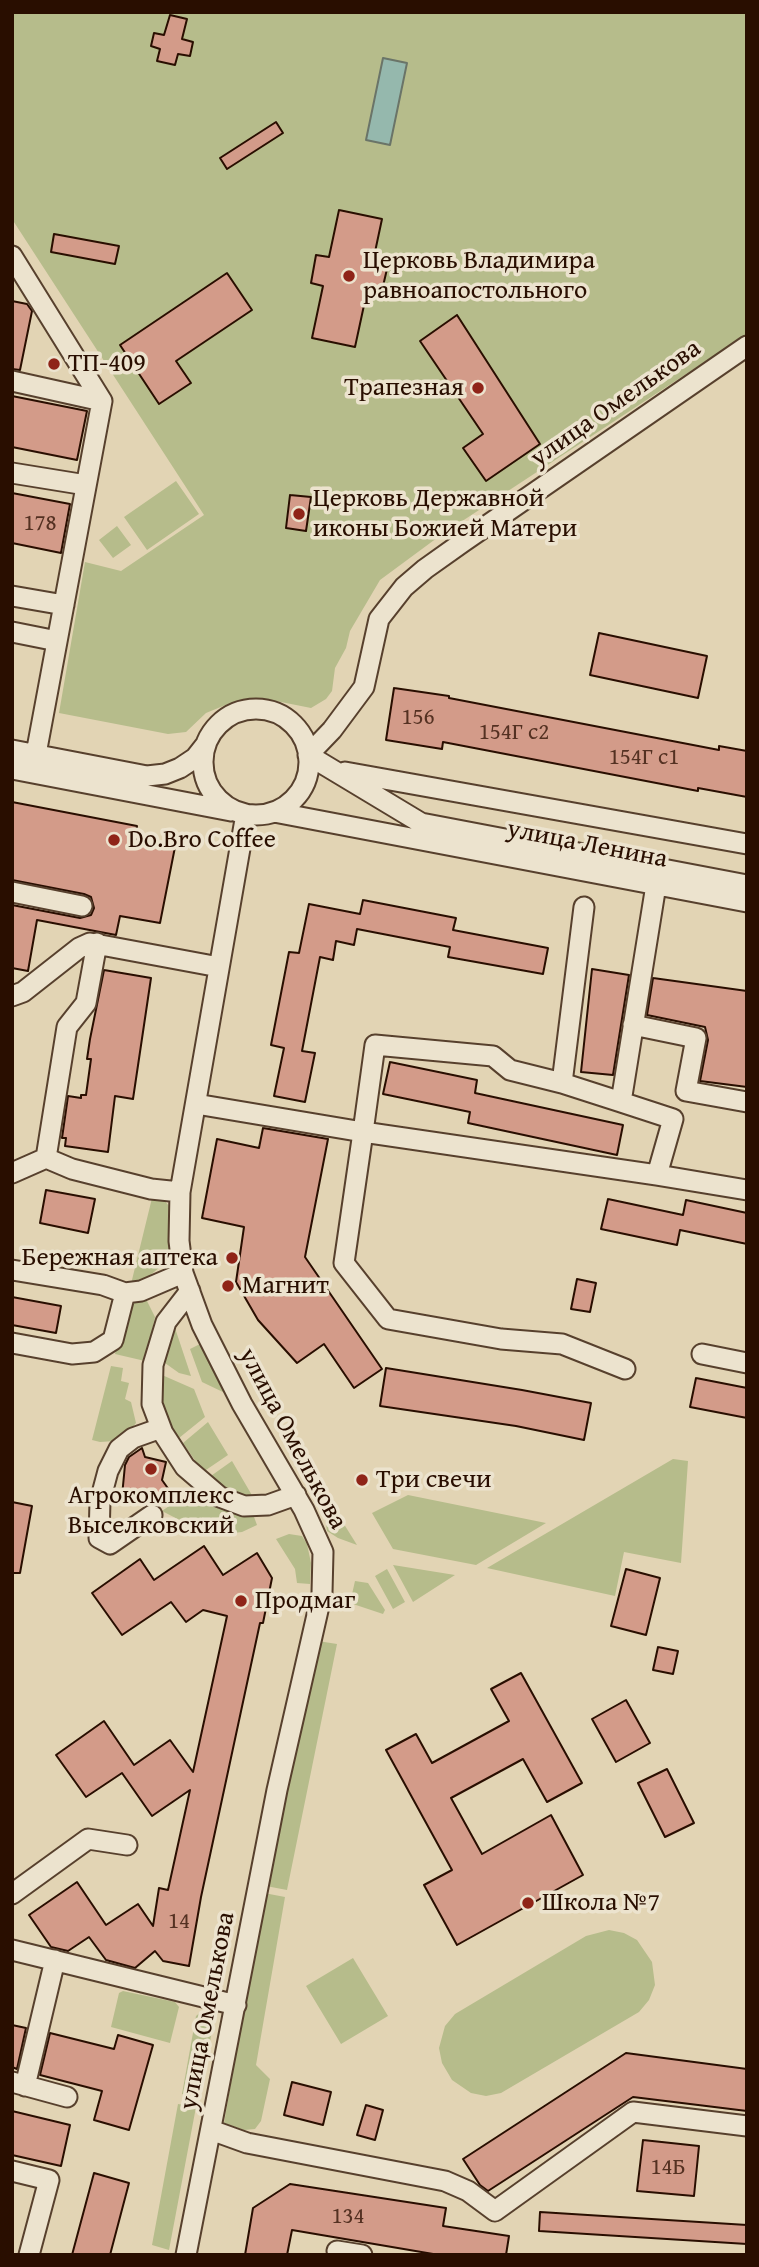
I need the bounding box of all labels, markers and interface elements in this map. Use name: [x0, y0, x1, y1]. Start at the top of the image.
place label: Церковь Владимира равноапостольного: [363, 245, 595, 306]
marker: Церковь Владимира равноапостольного: [341, 268, 357, 284]
street label: улица Омелькова: [525, 334, 707, 474]
place label: ТП-409: [68, 348, 146, 380]
marker: ТП-409: [46, 356, 62, 372]
place label: Трапезная: [344, 372, 464, 404]
marker: Трапезная: [470, 380, 486, 396]
place label: Церковь Державной иконы Божией Матери: [313, 483, 577, 544]
marker: Церковь Державной иконы Божией Матери: [291, 506, 307, 522]
house number: 178: [23, 510, 57, 538]
house number: 156: [401, 704, 435, 732]
house number: 154Г с2: [479, 719, 549, 747]
house number: 154Г с1: [609, 744, 679, 772]
street label: улица Ленина: [504, 814, 670, 876]
place label: Do.Bro Coffee: [128, 824, 276, 856]
marker: Do.Bro Coffee: [106, 832, 122, 848]
place label: Бережная аптека: [22, 1242, 218, 1274]
marker: Бережная аптека: [224, 1250, 240, 1266]
place label: Магнит: [242, 1270, 329, 1302]
marker: Магнит: [220, 1278, 236, 1294]
street label: улица Омелькова: [231, 1343, 353, 1535]
marker: Агрокомплекс Выселковский: [143, 1461, 159, 1477]
place label: Три свечи: [376, 1464, 492, 1496]
marker: Три свечи: [354, 1472, 370, 1488]
place label: Агрокомплекс Выселковский: [68, 1480, 234, 1542]
place label: Продмаг: [255, 1585, 355, 1617]
marker: Продмаг: [233, 1593, 249, 1609]
place label: Школа №7: [542, 1887, 660, 1919]
marker: Школа №7: [520, 1895, 536, 1911]
house number: 14: [168, 1908, 190, 1936]
street label: улица Омелькова: [174, 1909, 242, 2113]
house number: 14Б: [650, 2154, 686, 2182]
house number: 134: [331, 2203, 365, 2231]

